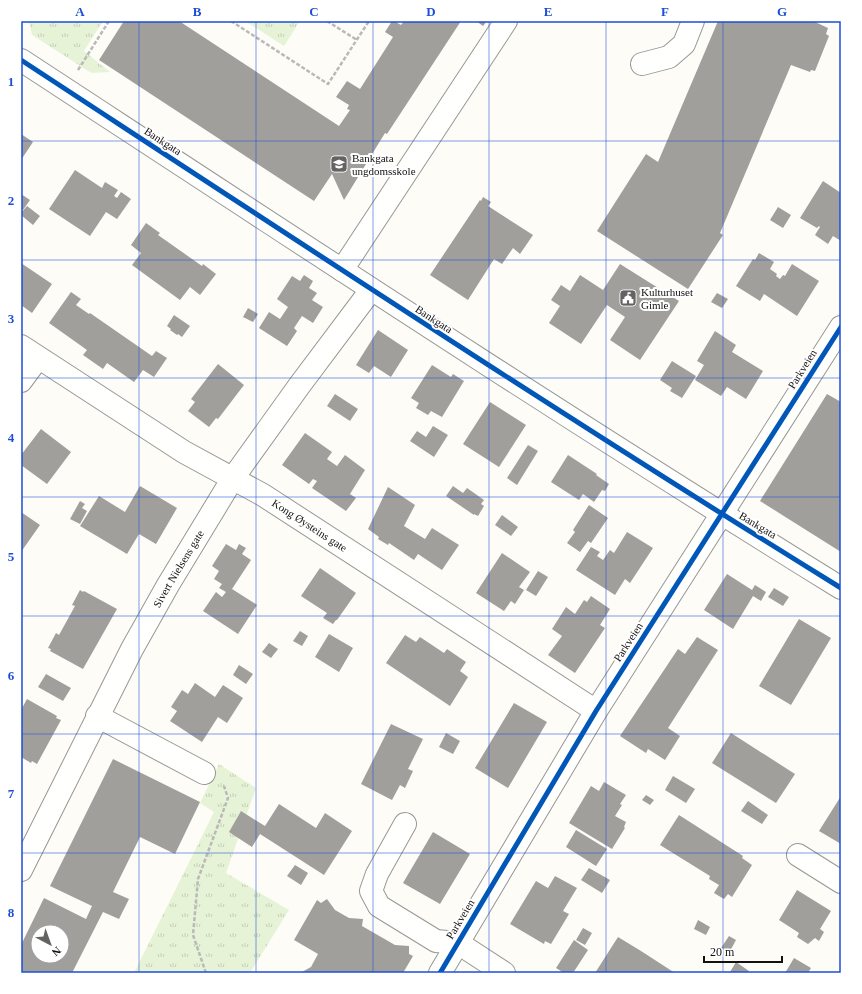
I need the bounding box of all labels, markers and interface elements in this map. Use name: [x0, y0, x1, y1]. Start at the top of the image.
text: A: [75, 4, 85, 19]
text: B: [193, 4, 202, 19]
text: C: [309, 4, 319, 19]
text: D: [426, 4, 436, 19]
text: E: [544, 4, 552, 19]
text: F: [661, 4, 669, 19]
text: G: [777, 4, 787, 19]
text: 1: [8, 74, 14, 89]
street label: Bankgata: [142, 125, 184, 157]
place label: Bankgata ungdomsskole: [352, 152, 416, 177]
school or university icon: Bankgata ungdomsskole: [329, 154, 349, 174]
text: 2: [8, 193, 14, 208]
place label: Kulturhuset Gimle: [641, 286, 693, 311]
public building icon: Kulturhuset Gimle: [618, 288, 638, 308]
street label: Bankgata: [413, 303, 455, 335]
text: 3: [8, 311, 15, 326]
street label: Parkveien: [785, 347, 819, 391]
text: 4: [8, 430, 15, 445]
street label: Kong Øysteins gate: [270, 497, 349, 554]
street label: Bankgata: [737, 509, 779, 541]
street label: Sivert Nielsens gate: [151, 528, 206, 610]
text: 5: [8, 549, 15, 564]
street label: Parkveien: [611, 620, 645, 664]
text: 6: [8, 668, 15, 683]
text: 7: [8, 786, 15, 801]
street label: Parkveien: [444, 897, 477, 941]
text: 8: [8, 905, 15, 920]
north arrow: [30, 924, 70, 964]
scale bar: [704, 938, 782, 964]
text: N: [50, 944, 63, 959]
text: 20 m: [710, 945, 735, 959]

